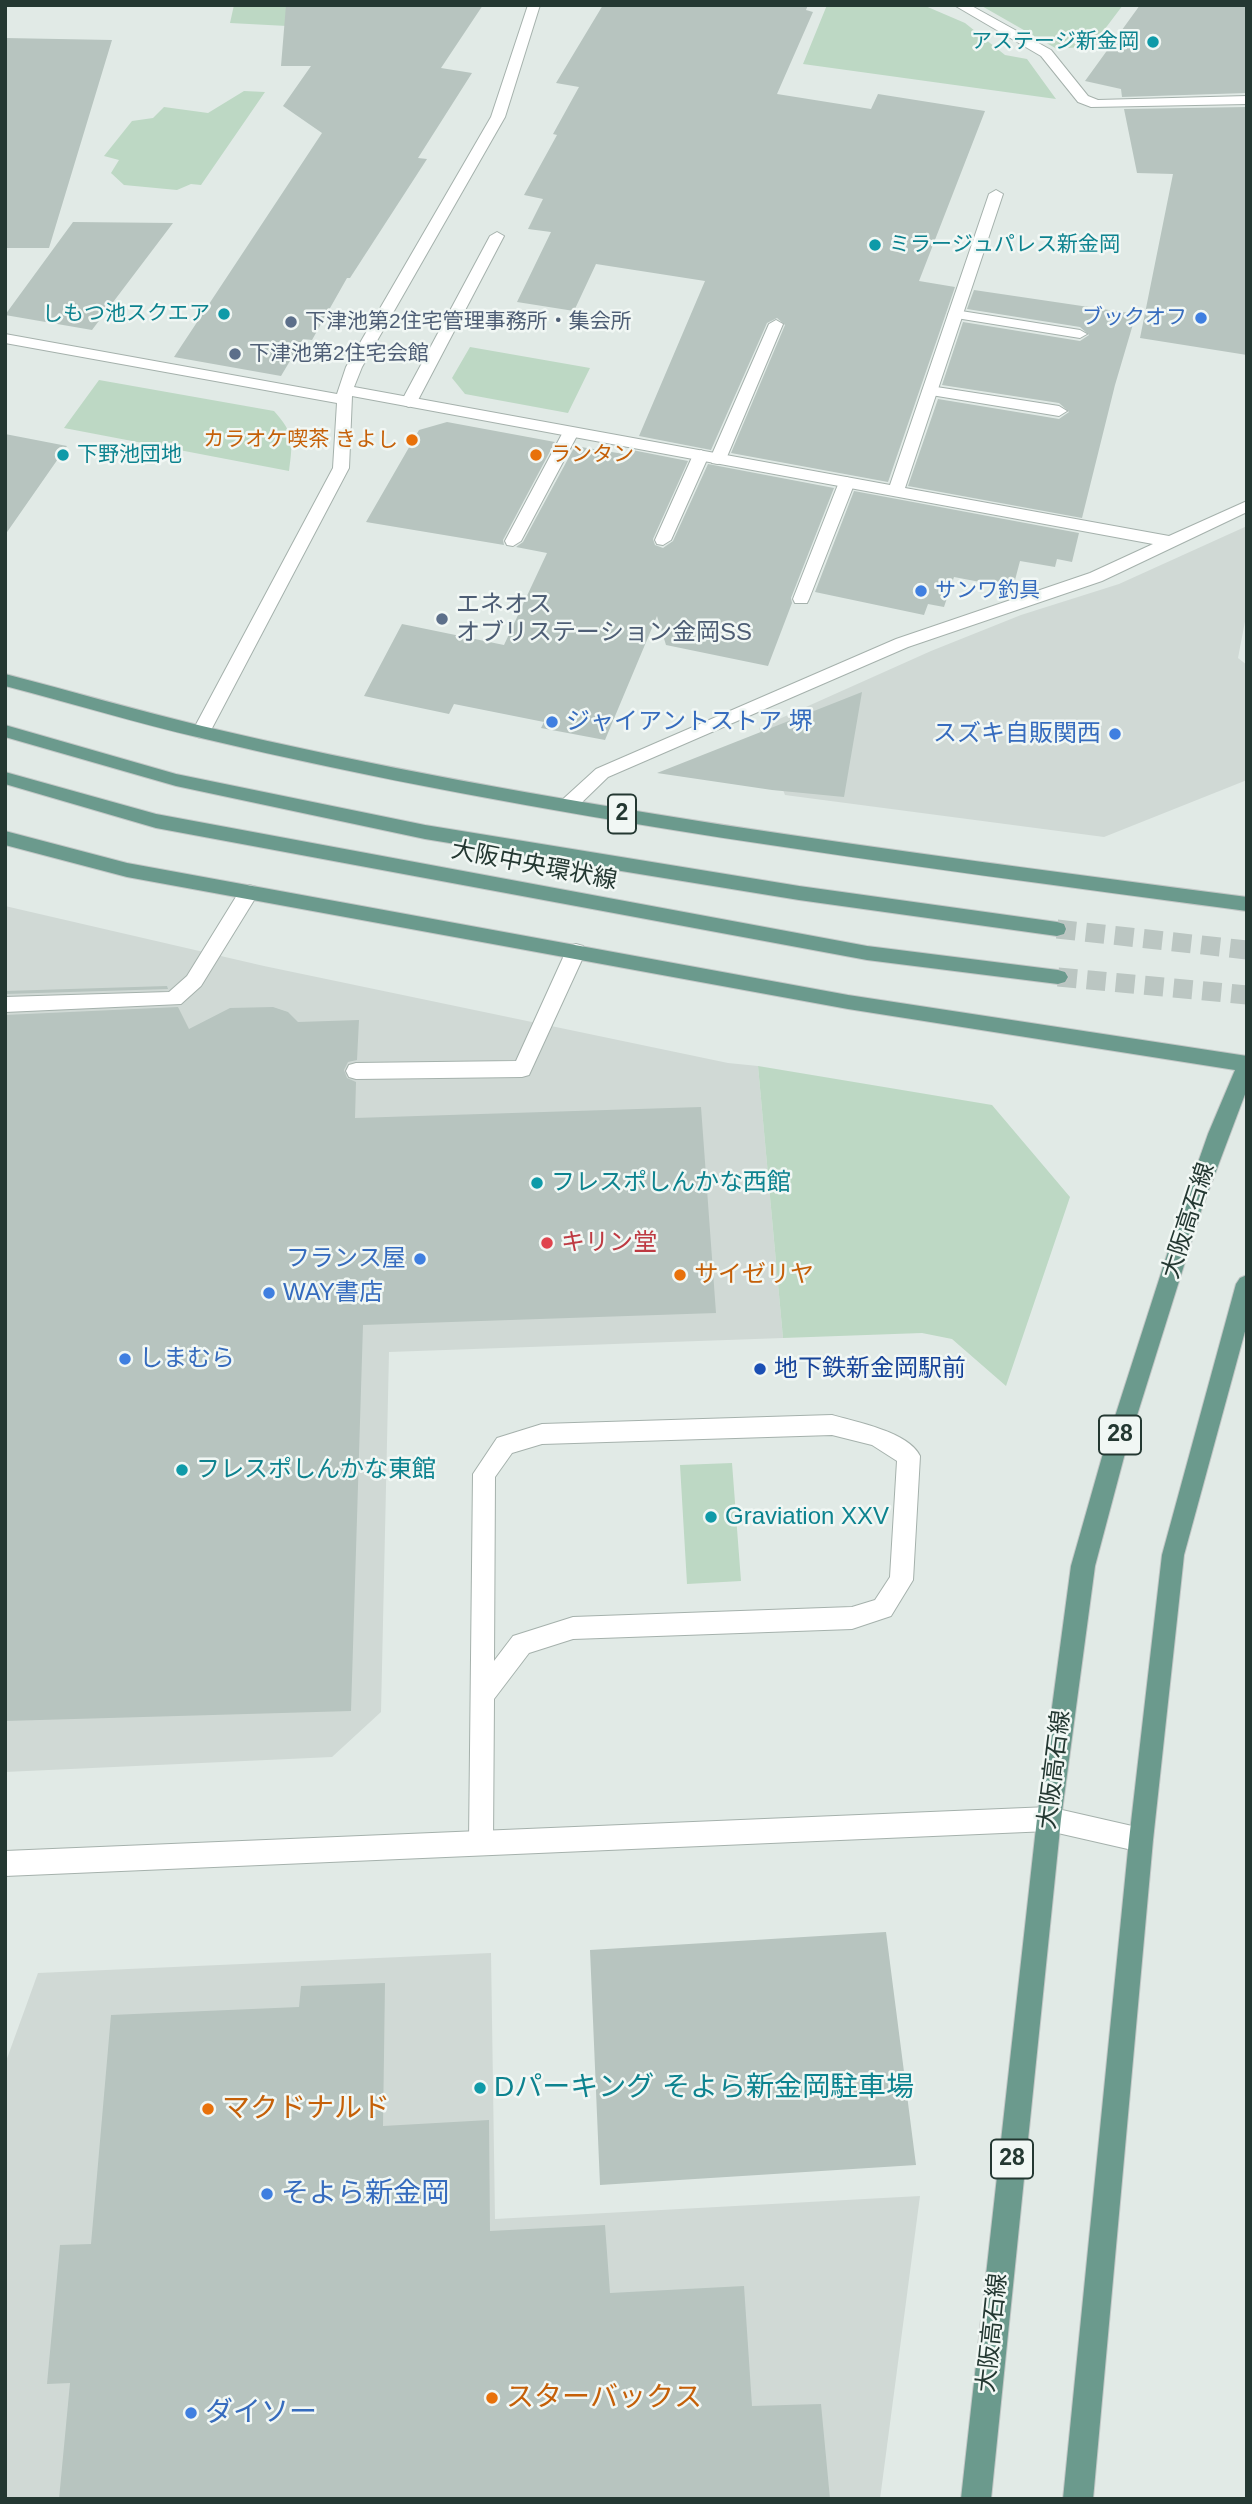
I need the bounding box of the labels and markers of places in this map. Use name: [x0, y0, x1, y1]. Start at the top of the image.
place label: アステージ新金岡: [971, 29, 1139, 55]
marker: アステージ新金岡: [1145, 34, 1161, 50]
place label: ミラージュパレス新金岡: [889, 232, 1120, 258]
marker: ミラージュパレス新金岡: [867, 237, 883, 253]
place label: しもつ池スクエア: [42, 301, 210, 327]
place label: ブックオフ: [1082, 305, 1187, 331]
marker: しもつ池スクエア: [216, 306, 232, 322]
place label: 下津池第2住宅管理事務所・集会所: [305, 309, 632, 335]
marker: ブックオフ: [1193, 310, 1209, 326]
marker: 下津池第2住宅管理事務所・集会所: [283, 314, 299, 330]
place label: 下津池第2住宅会館: [249, 341, 429, 367]
marker: 下津池第2住宅会館: [227, 346, 243, 362]
place label: カラオケ喫茶 きよし: [203, 427, 398, 453]
marker: カラオケ喫茶 きよし: [404, 432, 420, 448]
place label: 下野池団地: [77, 442, 182, 468]
place label: ランタン: [550, 442, 634, 468]
marker: 下野池団地: [55, 447, 71, 463]
marker: ランタン: [528, 447, 544, 463]
place label: サンワ釣具: [935, 578, 1040, 604]
marker: サンワ釣具: [913, 583, 929, 599]
place label: エネオス オブリステーション金岡SS: [456, 591, 752, 647]
marker: エネオス オブリステーション金岡SS: [434, 611, 450, 627]
place label: ジャイアントストア 堺: [566, 708, 813, 736]
marker: ジャイアントストア 堺: [544, 714, 560, 730]
place label: スズキ自販関西: [933, 720, 1101, 748]
marker: スズキ自販関西: [1107, 726, 1123, 742]
place label: フレスポしんかな西館: [551, 1169, 791, 1197]
marker: フレスポしんかな西館: [529, 1175, 545, 1191]
place label: キリン堂: [561, 1229, 657, 1257]
marker: キリン堂: [539, 1235, 555, 1251]
place label: フランス屋: [286, 1245, 406, 1273]
marker: フランス屋: [412, 1251, 428, 1267]
place label: サイゼリヤ: [694, 1261, 814, 1289]
marker: サイゼリヤ: [672, 1267, 688, 1283]
place label: WAY書店: [283, 1279, 383, 1307]
marker: WAY書店: [261, 1285, 277, 1301]
place label: しまむら: [139, 1345, 235, 1373]
marker: しまむら: [117, 1351, 133, 1367]
place label: 地下鉄新金岡駅前: [774, 1355, 966, 1383]
marker: 地下鉄新金岡駅前: [752, 1361, 768, 1377]
place label: フレスポしんかな東館: [196, 1456, 436, 1484]
marker: フレスポしんかな東館: [174, 1462, 190, 1478]
place label: Graviation XXV: [725, 1503, 889, 1531]
marker: Graviation XXV: [703, 1509, 719, 1525]
place label: Dパーキング そよら新金岡駐車場: [494, 2071, 914, 2105]
marker: Dパーキング そよら新金岡駐車場: [472, 2080, 488, 2096]
place label: マクドナルド: [222, 2092, 390, 2126]
marker: マクドナルド: [200, 2101, 216, 2117]
place label: そよら新金岡: [281, 2177, 449, 2211]
marker: そよら新金岡: [259, 2186, 275, 2202]
place label: スターバックス: [506, 2381, 702, 2415]
marker: スターバックス: [484, 2390, 500, 2406]
place label: ダイソー: [205, 2396, 317, 2430]
marker: ダイソー: [183, 2405, 199, 2421]

